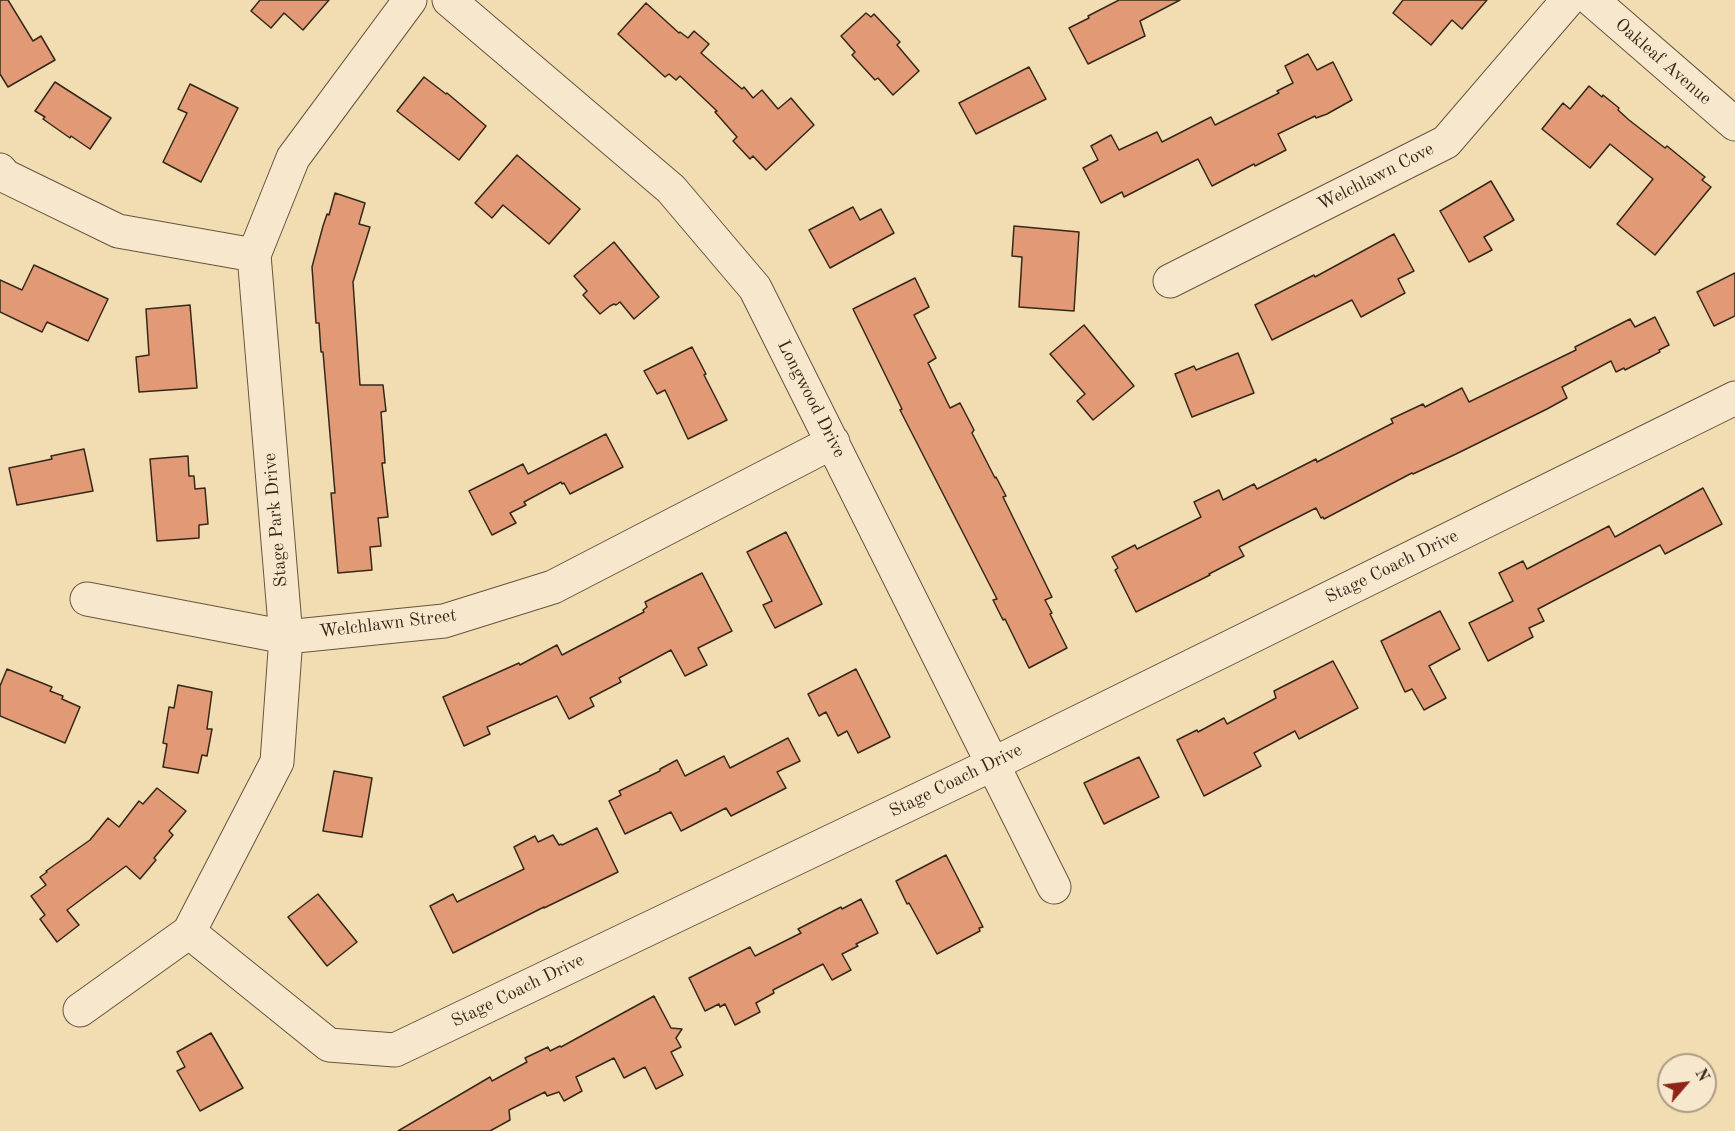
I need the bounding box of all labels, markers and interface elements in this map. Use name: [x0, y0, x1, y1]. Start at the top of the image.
street label: Oakleaf Avenue: [1610, 14, 1716, 110]
street label: Welchlawn Cove: [1314, 138, 1438, 216]
street label: Longwood Drive: [772, 337, 850, 461]
street label: Stage Park Drive: [259, 452, 293, 588]
street label: Stage Coach Drive: [1322, 525, 1462, 609]
street label: Welchlawn Street: [318, 605, 458, 643]
street label: Stage Coach Drive: [886, 739, 1026, 823]
street label: Stage Coach Drive: [448, 949, 588, 1033]
north arrow: [1657, 1053, 1717, 1113]
text: N: [1691, 1066, 1711, 1085]

